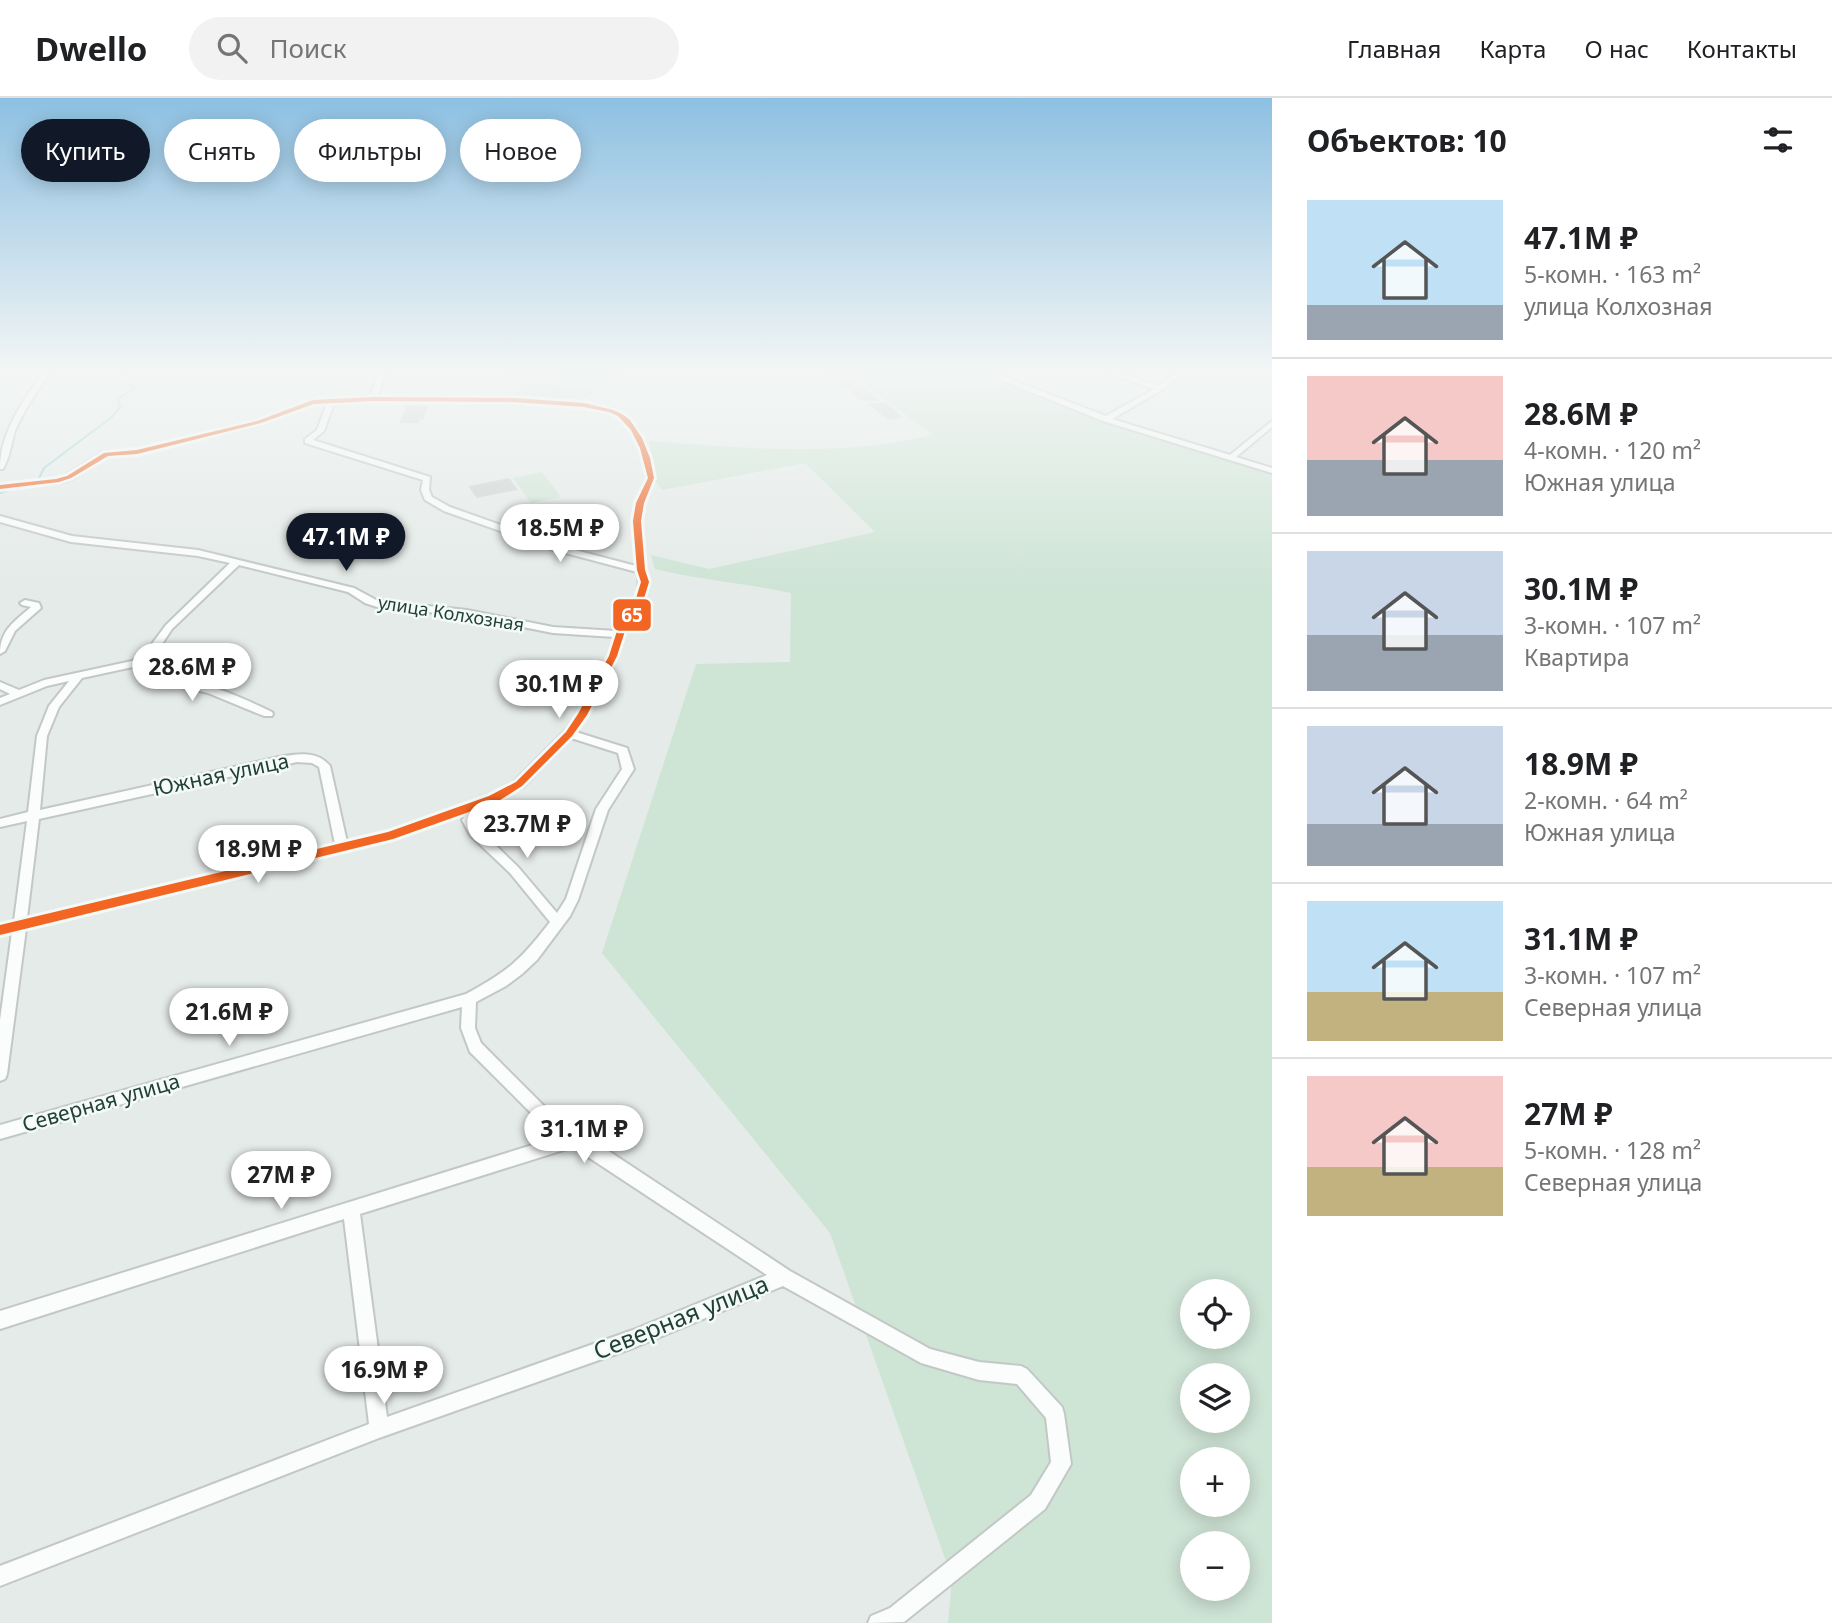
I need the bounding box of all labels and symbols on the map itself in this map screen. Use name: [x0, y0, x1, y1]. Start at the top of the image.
pin: 18.5M ₽: [495, 504, 625, 564]
pin: 47.1M ₽: [281, 514, 411, 573]
street label: улица Колхозная: [376, 590, 526, 636]
line badge: 65: [612, 598, 652, 632]
text: 65: [621, 602, 643, 628]
pin: 28.6M ₽: [127, 644, 257, 703]
pin: 30.1M ₽: [494, 660, 624, 720]
street label: Южная улица: [150, 746, 291, 802]
pin: 23.7M ₽: [462, 800, 592, 860]
pin: 18.9M ₽: [193, 826, 323, 885]
pin: 21.6M ₽: [164, 988, 294, 1048]
street label: Северная улица: [19, 1066, 183, 1138]
pin: 31.1M ₽: [519, 1105, 649, 1165]
pin: 27M ₽: [232, 1152, 330, 1211]
street label: Северная улица: [588, 1266, 773, 1367]
pin: 16.9M ₽: [319, 1346, 449, 1406]

